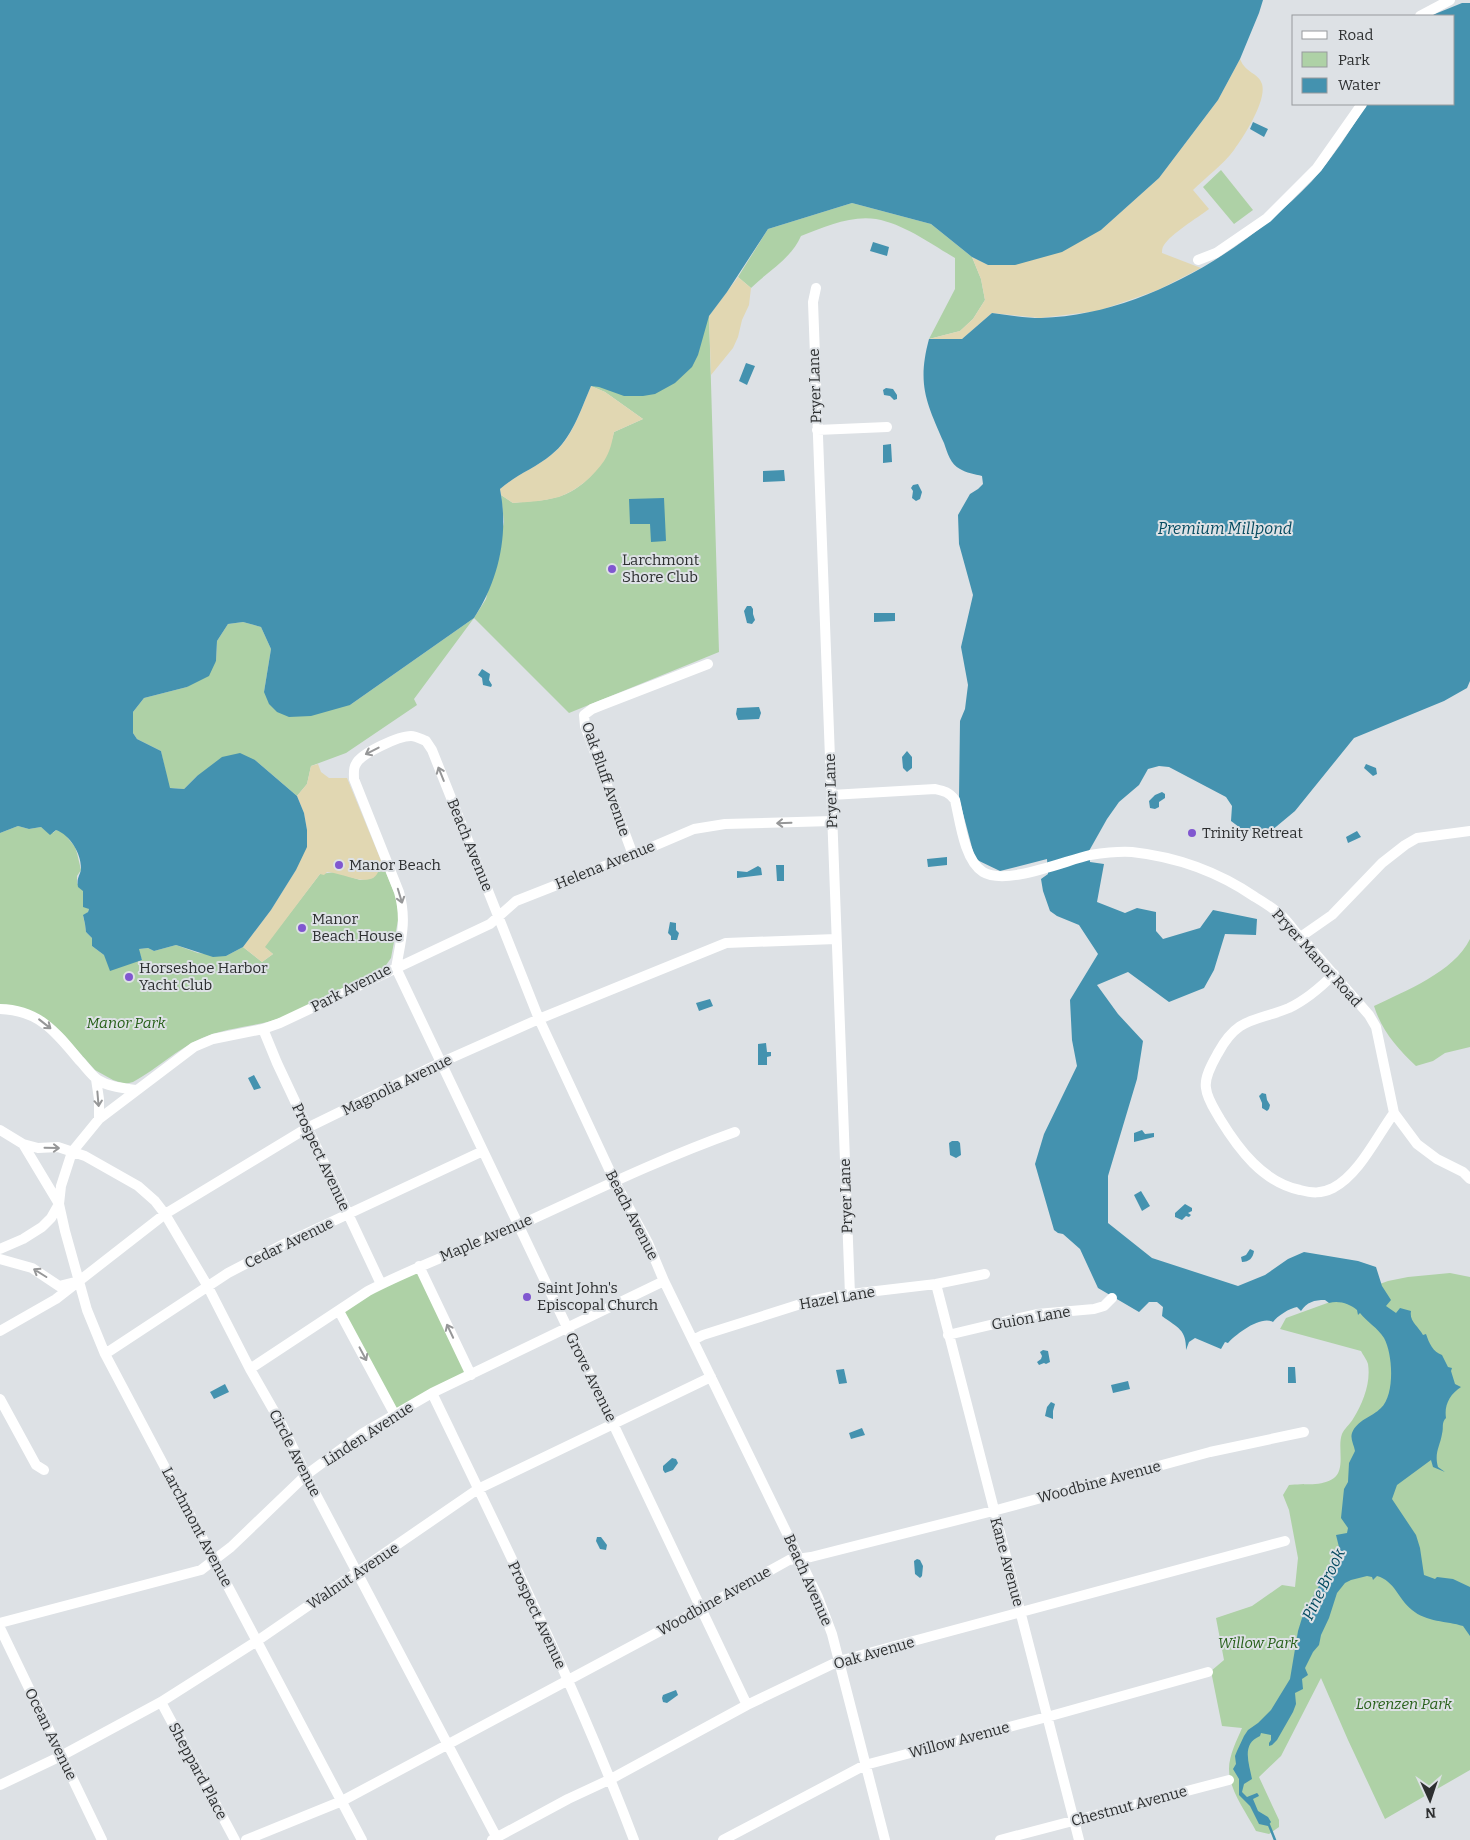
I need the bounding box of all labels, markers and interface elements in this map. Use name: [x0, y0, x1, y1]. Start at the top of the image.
legend: [1292, 15, 1455, 105]
text: Road: [1338, 26, 1373, 44]
text: Park: [1338, 51, 1370, 69]
text: Water: [1338, 76, 1381, 94]
street label: Pryer Lane: [805, 348, 825, 424]
water label: Premium Millpond: [1158, 519, 1292, 538]
place label: Larchmont Shore Club: [622, 551, 700, 586]
marker: Larchmont Shore Club: [606, 563, 618, 575]
street label: Oak Bluff Avenue: [578, 720, 634, 838]
one-way arrow: [365, 747, 380, 756]
street label: Pryer Lane: [821, 753, 841, 829]
one-way arrow: [436, 767, 446, 782]
street label: Beach Avenue: [443, 796, 497, 894]
one-way arrow: [776, 818, 792, 828]
place label: Trinity Retreat: [1202, 824, 1303, 842]
marker: Trinity Retreat: [1186, 827, 1198, 839]
street label: Helena Avenue: [553, 837, 657, 893]
place label: Manor Beach: [349, 856, 441, 874]
marker: Manor Beach: [333, 859, 345, 871]
one-way arrow: [395, 888, 405, 904]
street label: Pryer Manor Road: [1268, 905, 1366, 1011]
place label: Manor Beach House: [312, 910, 403, 945]
marker: Manor Beach House: [296, 922, 308, 934]
place label: Horseshoe Harbor Yacht Club: [139, 959, 268, 994]
street label: Park Avenue: [308, 960, 394, 1016]
marker: Horseshoe Harbor Yacht Club: [123, 971, 135, 983]
park label: Manor Park: [86, 1014, 166, 1032]
one-way arrow: [38, 1019, 52, 1029]
street label: Magnolia Avenue: [339, 1051, 455, 1119]
one-way arrow: [93, 1091, 103, 1107]
street label: Prospect Avenue: [288, 1100, 354, 1214]
one-way arrow: [43, 1143, 59, 1152]
street label: Pryer Lane: [836, 1158, 856, 1234]
street label: Beach Avenue: [602, 1167, 662, 1263]
street label: Maple Avenue: [437, 1210, 535, 1266]
street label: Cedar Avenue: [242, 1214, 336, 1272]
one-way arrow: [34, 1268, 48, 1278]
place label: Saint John's Episcopal Church: [537, 1279, 659, 1314]
street label: Hazel Lane: [798, 1282, 876, 1314]
marker: Saint John's Episcopal Church: [521, 1291, 533, 1303]
street label: Guion Lane: [990, 1302, 1072, 1334]
one-way arrow: [445, 1323, 455, 1338]
street label: Grove Avenue: [562, 1329, 620, 1425]
one-way arrow: [358, 1346, 368, 1361]
street label: Linden Avenue: [319, 1398, 417, 1470]
street label: Circle Avenue: [265, 1406, 325, 1500]
street label: Woodbine Avenue: [1035, 1457, 1163, 1507]
street label: Larchmont Avenue: [158, 1464, 236, 1590]
street label: Kane Avenue: [986, 1515, 1028, 1609]
street label: Beach Avenue: [780, 1531, 836, 1629]
street label: Walnut Avenue: [304, 1539, 402, 1613]
water label: Pine Brook: [1298, 1545, 1349, 1623]
street label: Prospect Avenue: [504, 1558, 570, 1672]
street label: Woodbine Avenue: [654, 1562, 774, 1640]
street label: Oak Avenue: [831, 1633, 917, 1673]
park label: Willow Park: [1218, 1634, 1299, 1652]
street label: Ocean Avenue: [21, 1685, 81, 1783]
park label: Lorenzen Park: [1356, 1695, 1453, 1713]
street label: Willow Avenue: [907, 1718, 1011, 1762]
street label: Sheppard Place: [165, 1719, 231, 1823]
north arrow: [1405, 1775, 1455, 1825]
street label: Chestnut Avenue: [1069, 1782, 1189, 1830]
text: N: [1425, 1804, 1436, 1821]

